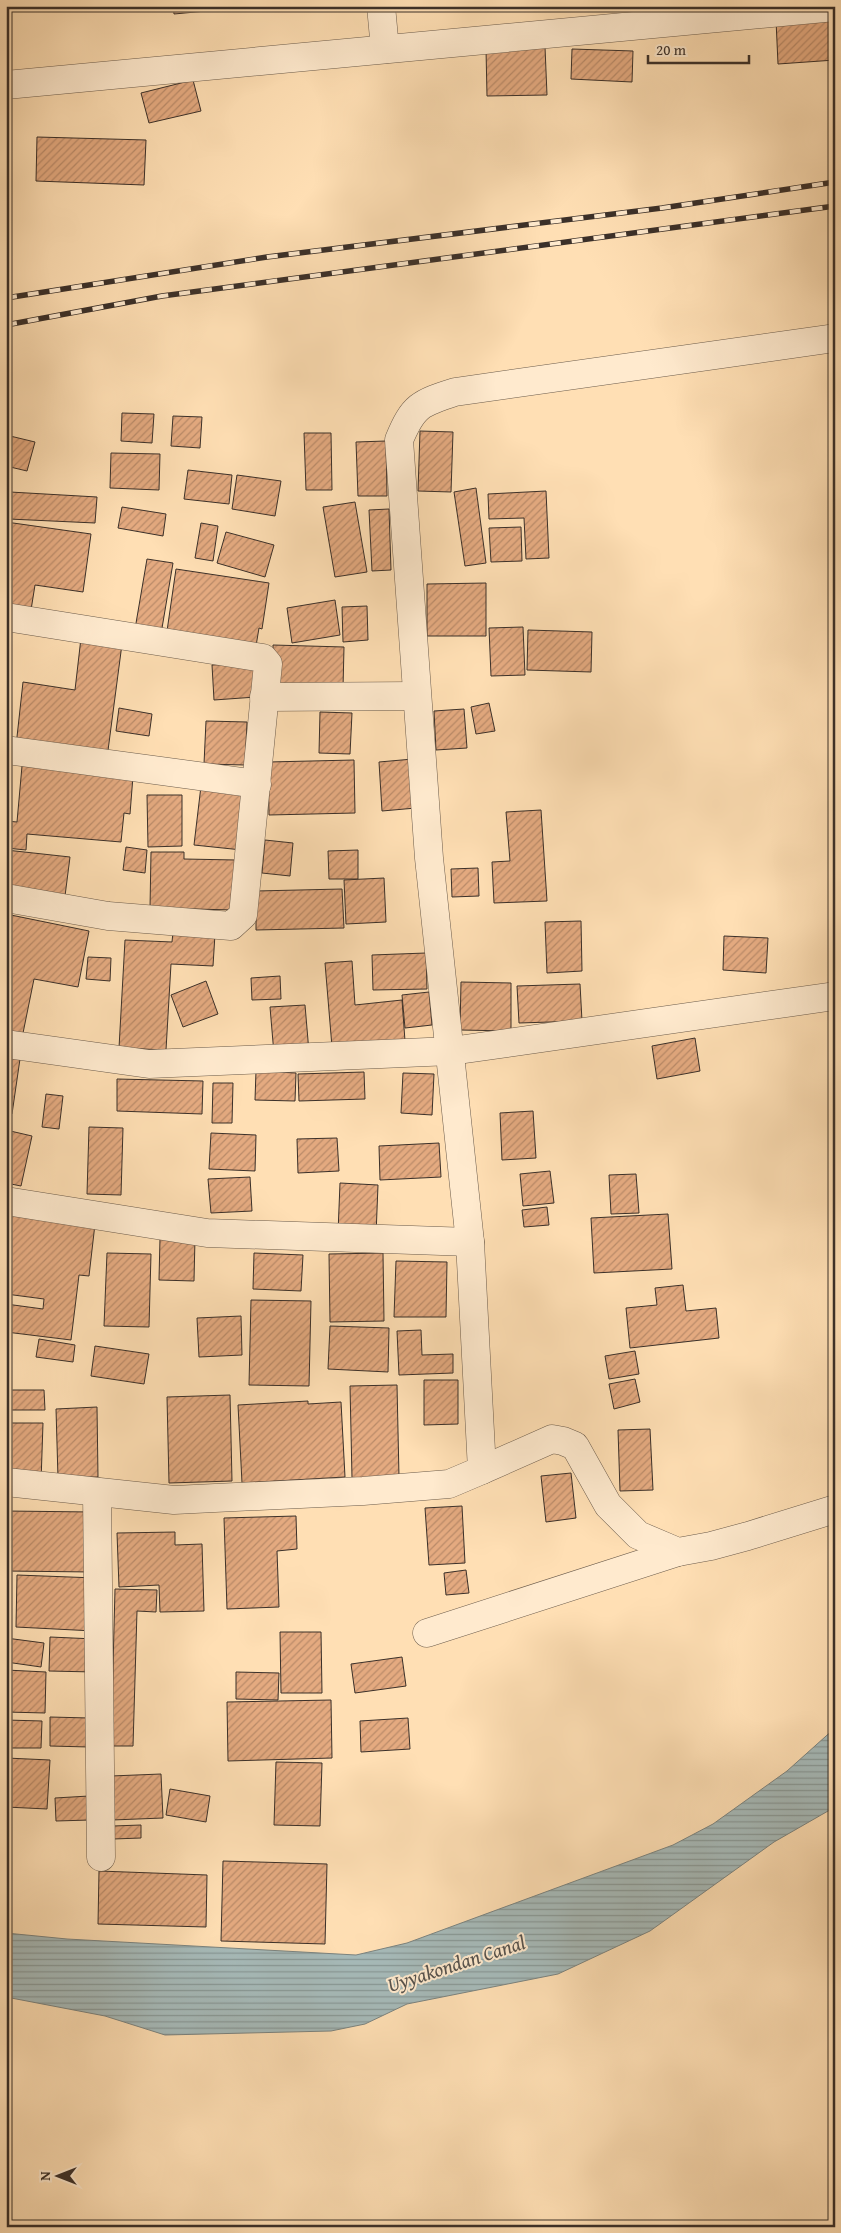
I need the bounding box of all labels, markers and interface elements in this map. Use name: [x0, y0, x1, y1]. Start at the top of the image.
scale bar: [648, 32, 750, 64]
text: 20 m: [656, 39, 687, 60]
water label: Uyyakondan Canal: [383, 1927, 529, 1999]
north arrow: [32, 2150, 82, 2200]
text: N: [35, 2171, 55, 2181]

